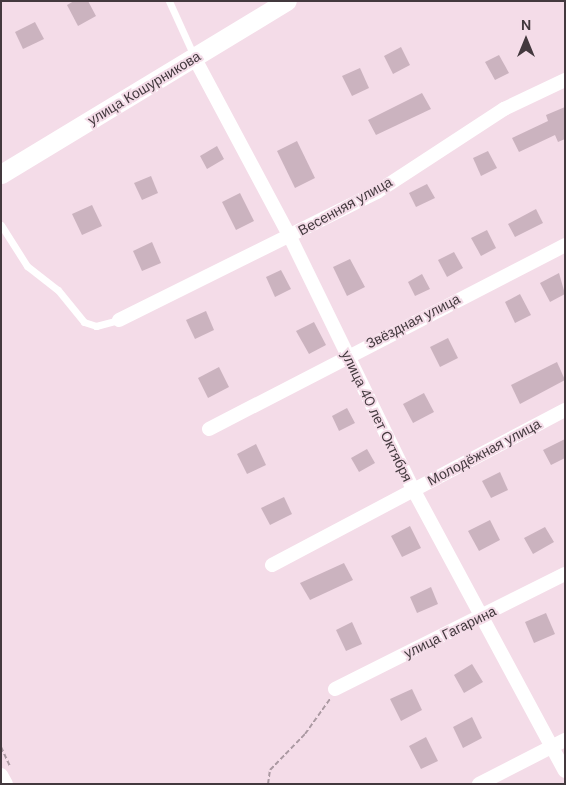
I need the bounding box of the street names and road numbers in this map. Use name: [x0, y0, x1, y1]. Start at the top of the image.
street label: улица Кошурникова: [85, 48, 203, 128]
street label: Весенняя улица: [295, 173, 395, 239]
street label: Звёздная улица: [363, 290, 463, 352]
street label: улица 40 лет Октября: [338, 348, 416, 484]
street label: Молодёжная улица: [425, 415, 543, 489]
street label: улица Гагарина: [401, 602, 499, 662]

